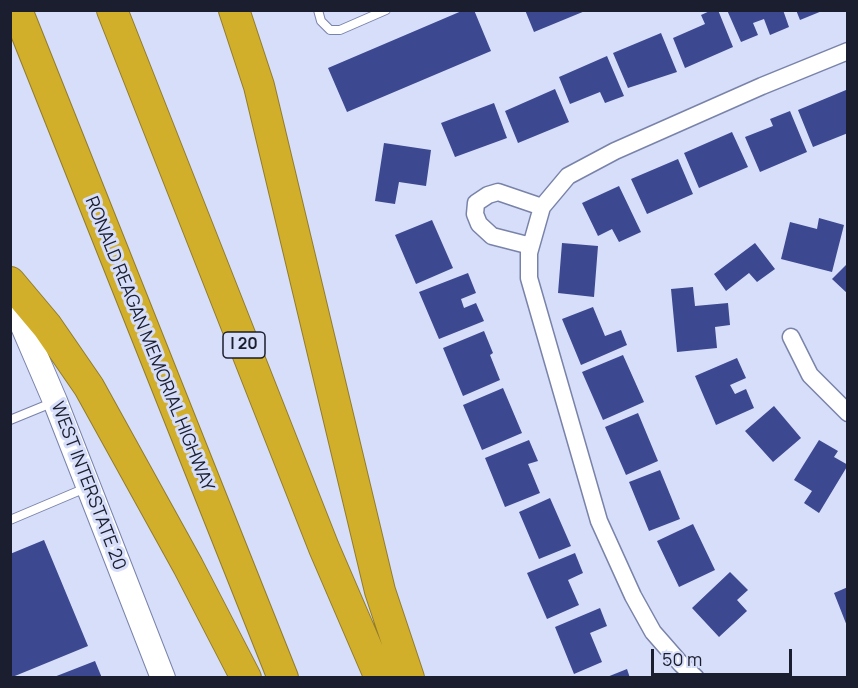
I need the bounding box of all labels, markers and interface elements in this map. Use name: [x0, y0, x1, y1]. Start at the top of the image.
street label: RONALD REAGAN MEMORIAL HIGHWAY: [80, 193, 218, 495]
road number: I 20: [223, 332, 265, 358]
street label: WEST INTERSTATE 20: [46, 399, 130, 573]
scale bar: [654, 637, 795, 675]
text: 50 m: [662, 647, 702, 671]

